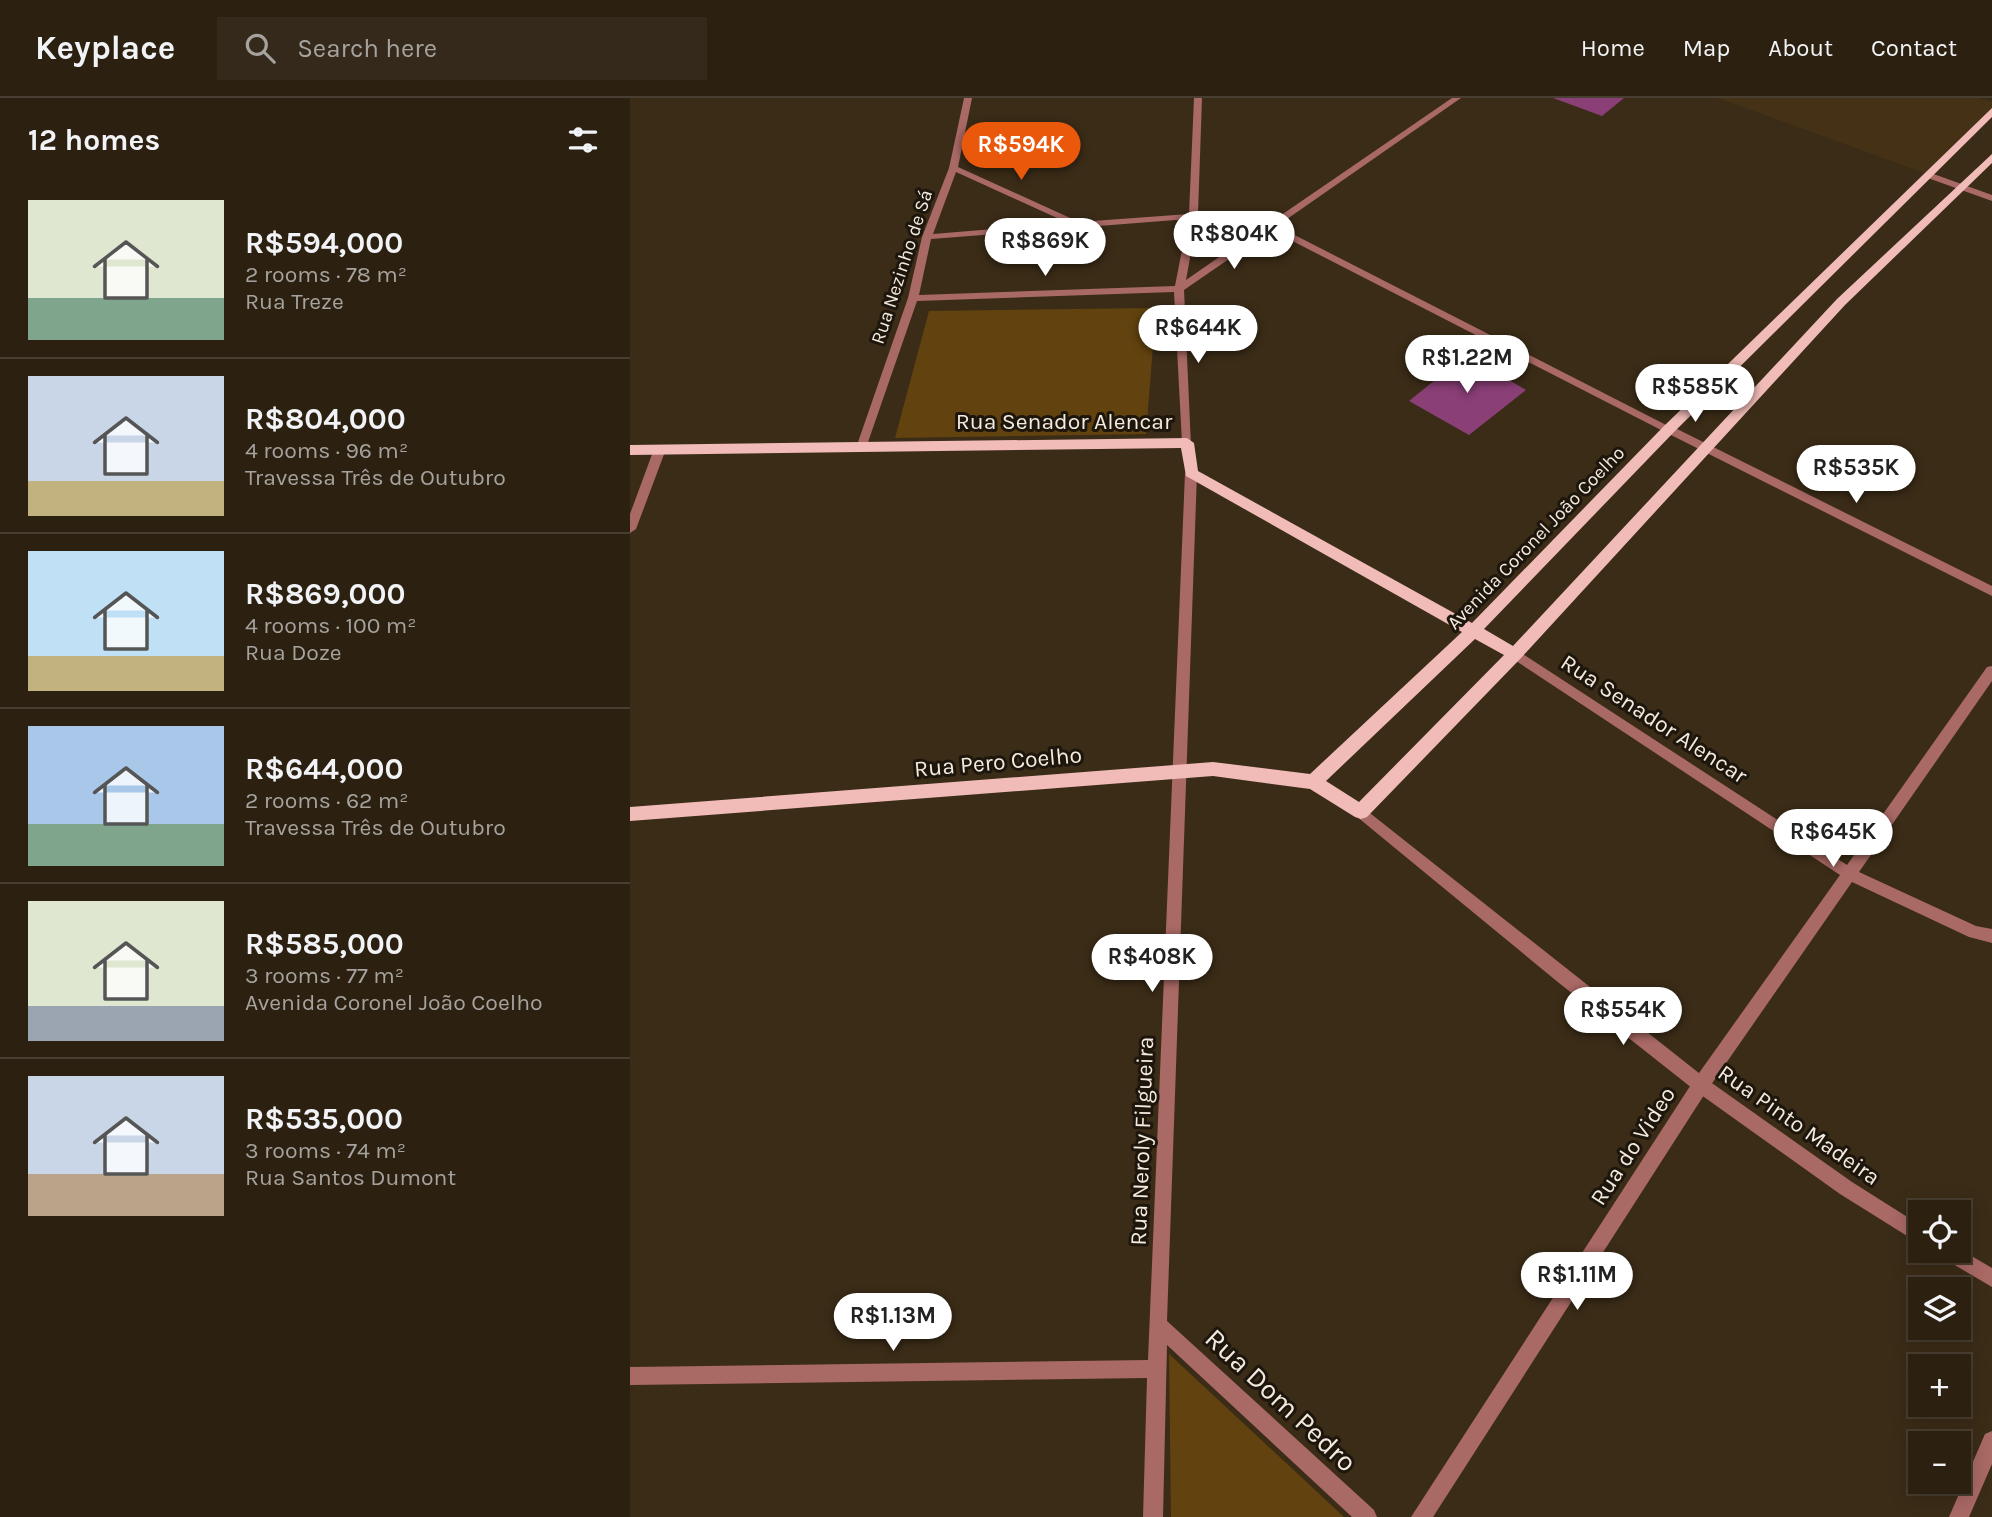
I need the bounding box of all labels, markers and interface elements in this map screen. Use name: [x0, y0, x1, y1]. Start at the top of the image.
search box: [217, 17, 707, 80]
text: Keyplace: [35, 29, 175, 67]
icon: search: [241, 29, 279, 67]
text: Search here: [297, 33, 437, 64]
text: Home: [1581, 34, 1645, 62]
text: Map: [1683, 34, 1730, 62]
text: About: [1768, 34, 1833, 62]
text: Contact: [1871, 34, 1957, 62]
icon: filters: [564, 121, 602, 159]
text: 12 homes: [28, 122, 160, 158]
pin: R$594K: [964, 122, 1078, 182]
text: R$594K: [978, 131, 1064, 158]
street label: Rua Nezinho de Sá: [867, 187, 937, 347]
pin: R$804K: [1177, 212, 1291, 271]
pin: R$869K: [988, 218, 1102, 278]
text: R$804K: [1190, 220, 1278, 247]
text: R$594,000: [245, 225, 403, 261]
text: R$869K: [1001, 227, 1089, 254]
icon: home: [84, 228, 168, 312]
text: 2 rooms · 78 m²: [245, 261, 407, 288]
text: Rua Treze: [245, 288, 344, 315]
pin: R$644K: [1141, 306, 1255, 365]
text: R$644K: [1154, 314, 1242, 341]
pin: R$1.22M: [1402, 336, 1532, 395]
text: R$1.22M: [1421, 344, 1513, 371]
pin: R$585K: [1638, 364, 1752, 424]
text: R$585K: [1651, 373, 1739, 400]
text: R$804,000: [245, 401, 406, 437]
icon: home: [84, 404, 168, 488]
street label: Rua Senador Alencar: [956, 408, 1173, 435]
text: 4 rooms · 96 m²: [245, 437, 408, 464]
street label: Avenida Coronel João Coelho: [1443, 442, 1629, 634]
pin: R$535K: [1799, 446, 1913, 505]
text: R$535K: [1813, 454, 1899, 481]
text: Travessa Três de Outubro: [245, 464, 506, 491]
text: R$869,000: [245, 576, 405, 612]
icon: home: [84, 579, 168, 663]
text: 4 rooms · 100 m²: [245, 612, 417, 639]
text: Rua Doze: [245, 639, 342, 666]
street label: Rua Senador Alencar: [1556, 649, 1753, 790]
street label: Rua Pero Coelho: [913, 741, 1083, 783]
text: R$644,000: [245, 751, 403, 787]
icon: home: [84, 754, 168, 838]
text: 2 rooms · 62 m²: [245, 787, 409, 814]
pin: R$645K: [1776, 810, 1890, 869]
text: Travessa Três de Outubro: [245, 814, 506, 841]
text: R$645K: [1790, 818, 1876, 845]
text: R$585,000: [245, 926, 404, 962]
icon: home: [84, 929, 168, 1013]
pin: R$408K: [1095, 934, 1209, 994]
text: R$408K: [1108, 943, 1196, 970]
text: 3 rooms · 77 m²: [245, 962, 404, 989]
pin: R$554K: [1566, 988, 1680, 1047]
text: Avenida Coronel João Coelho: [245, 989, 543, 1016]
text: R$554K: [1580, 996, 1666, 1023]
street label: Rua Neroly Filgueira: [1125, 1036, 1159, 1246]
street label: Rua Pinto Madeira: [1713, 1059, 1885, 1191]
street label: Rua do Video: [1585, 1082, 1681, 1210]
text: R$535,000: [245, 1101, 403, 1137]
icon: home: [84, 1104, 168, 1188]
text: 3 rooms · 74 m²: [245, 1137, 406, 1164]
text: Rua Santos Dumont: [245, 1164, 456, 1191]
map controls: [1908, 1200, 1971, 1494]
button: locate: [1908, 1200, 1971, 1263]
pin: R$1.11M: [1512, 1252, 1642, 1312]
text: R$1.11M: [1537, 1261, 1617, 1288]
button: layers: [1908, 1277, 1971, 1340]
pin: R$1.13M: [828, 1294, 958, 1353]
text: R$1.13M: [850, 1302, 936, 1329]
street label: Rua Dom Pedro: [1199, 1322, 1363, 1478]
button: +: [1908, 1354, 1971, 1417]
button: −: [1908, 1431, 1971, 1494]

